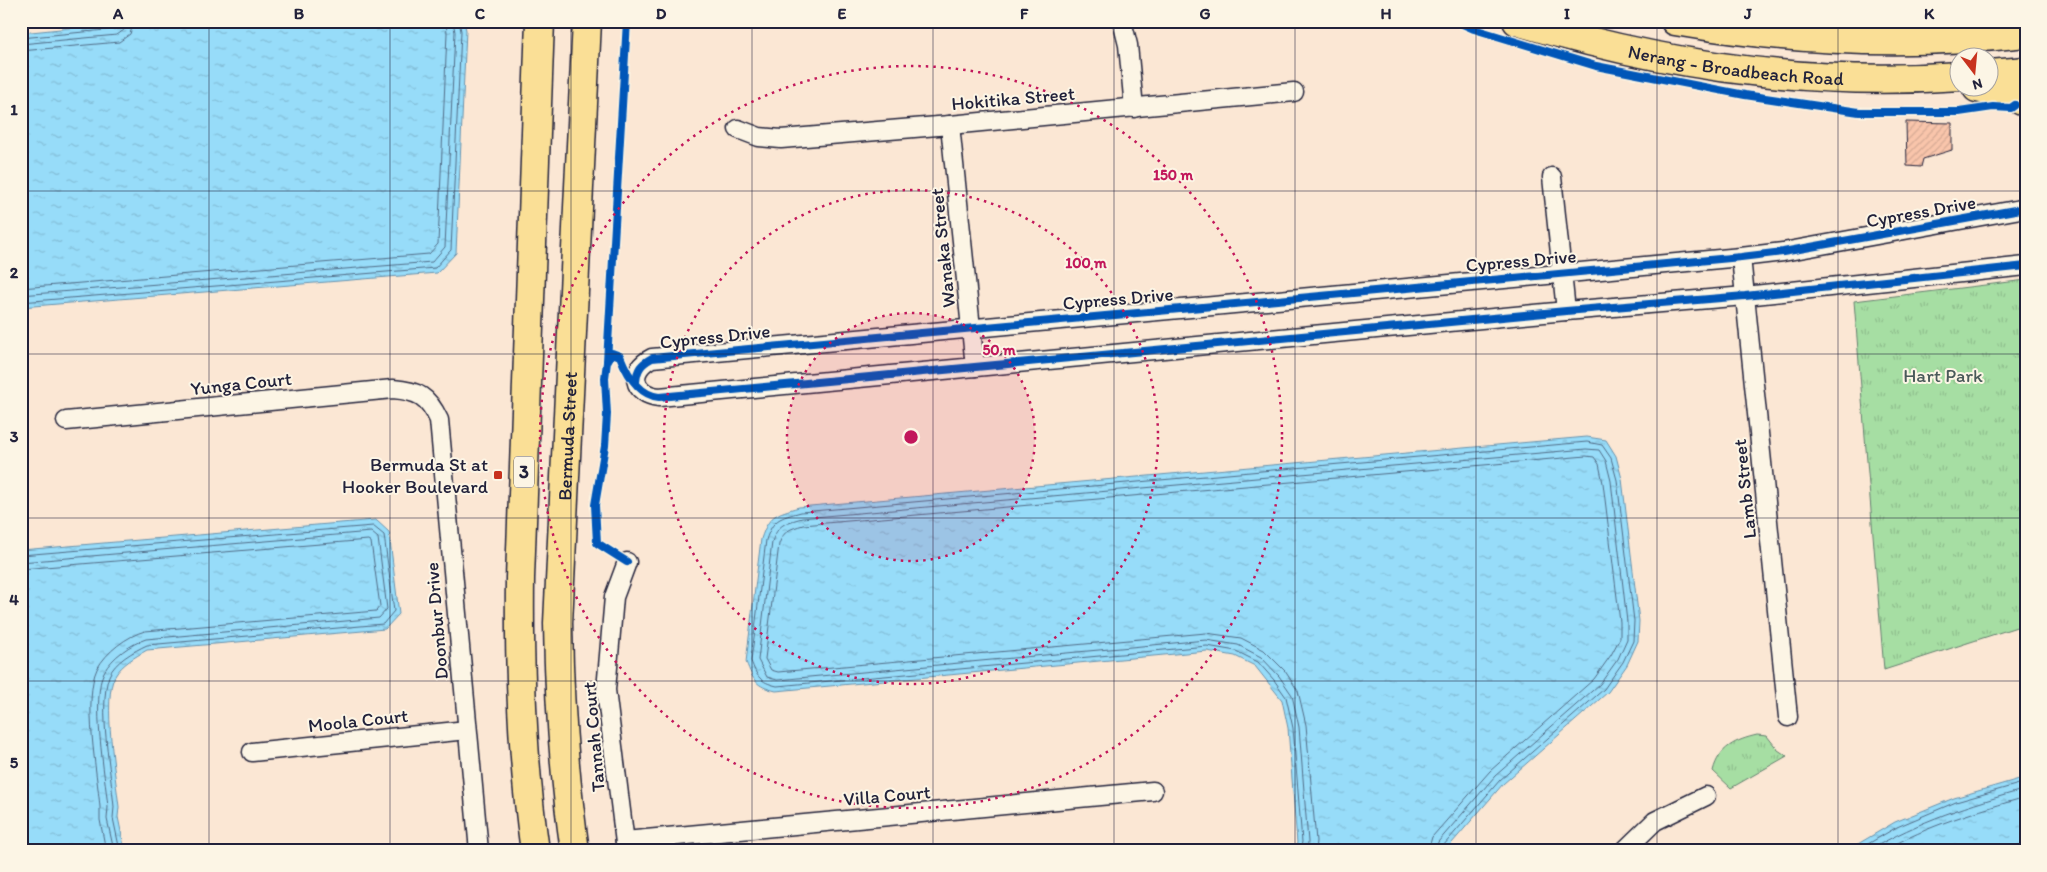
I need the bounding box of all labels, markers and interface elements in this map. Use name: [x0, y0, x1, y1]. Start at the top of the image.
text: A: [112, 4, 124, 23]
text: B: [294, 4, 305, 23]
text: C: [475, 4, 486, 23]
text: D: [656, 4, 667, 23]
text: E: [838, 4, 847, 23]
text: F: [1020, 4, 1029, 23]
text: G: [1199, 4, 1211, 23]
text: H: [1380, 4, 1392, 23]
text: I: [1564, 4, 1570, 23]
text: J: [1743, 4, 1752, 23]
text: K: [1924, 4, 1935, 23]
street label: Nerang - Broadbeach Road: [1626, 40, 1845, 90]
north arrow: [1950, 48, 2000, 98]
text: N: [1971, 75, 1984, 93]
street label: Hokitika Street: [950, 82, 1076, 115]
text: 1: [10, 100, 18, 119]
text: 150 m: [1153, 166, 1193, 184]
street label: Wanaka Street: [925, 187, 960, 309]
street label: Cypress Drive: [1864, 191, 1978, 232]
street label: Cypress Drive: [1465, 244, 1577, 277]
text: 100 m: [1065, 254, 1107, 272]
text: 2: [10, 263, 19, 282]
street label: Cypress Drive: [1062, 282, 1174, 315]
street label: Cypress Drive: [659, 319, 771, 354]
text: 50 m: [982, 341, 1016, 359]
park label: Hart Park: [1903, 364, 1983, 387]
street label: Yunga Court: [189, 367, 293, 400]
street label: Bermuda Street: [553, 371, 582, 501]
text: 3: [10, 427, 19, 446]
centre of rings: [902, 428, 920, 446]
street label: Lamb Street: [1728, 438, 1761, 540]
place label: Bermuda St at Hooker Boulevard: [342, 453, 489, 498]
road number: 3: [514, 457, 534, 488]
marker: Bermuda St at Hooker Boulevard: [492, 469, 504, 481]
street label: Doonbur Drive: [420, 561, 453, 681]
text: 4: [9, 590, 19, 609]
street label: Tannah Court: [577, 681, 610, 793]
street label: Moola Court: [307, 704, 409, 737]
text: 5: [10, 753, 19, 772]
street label: Villa Court: [842, 780, 932, 811]

